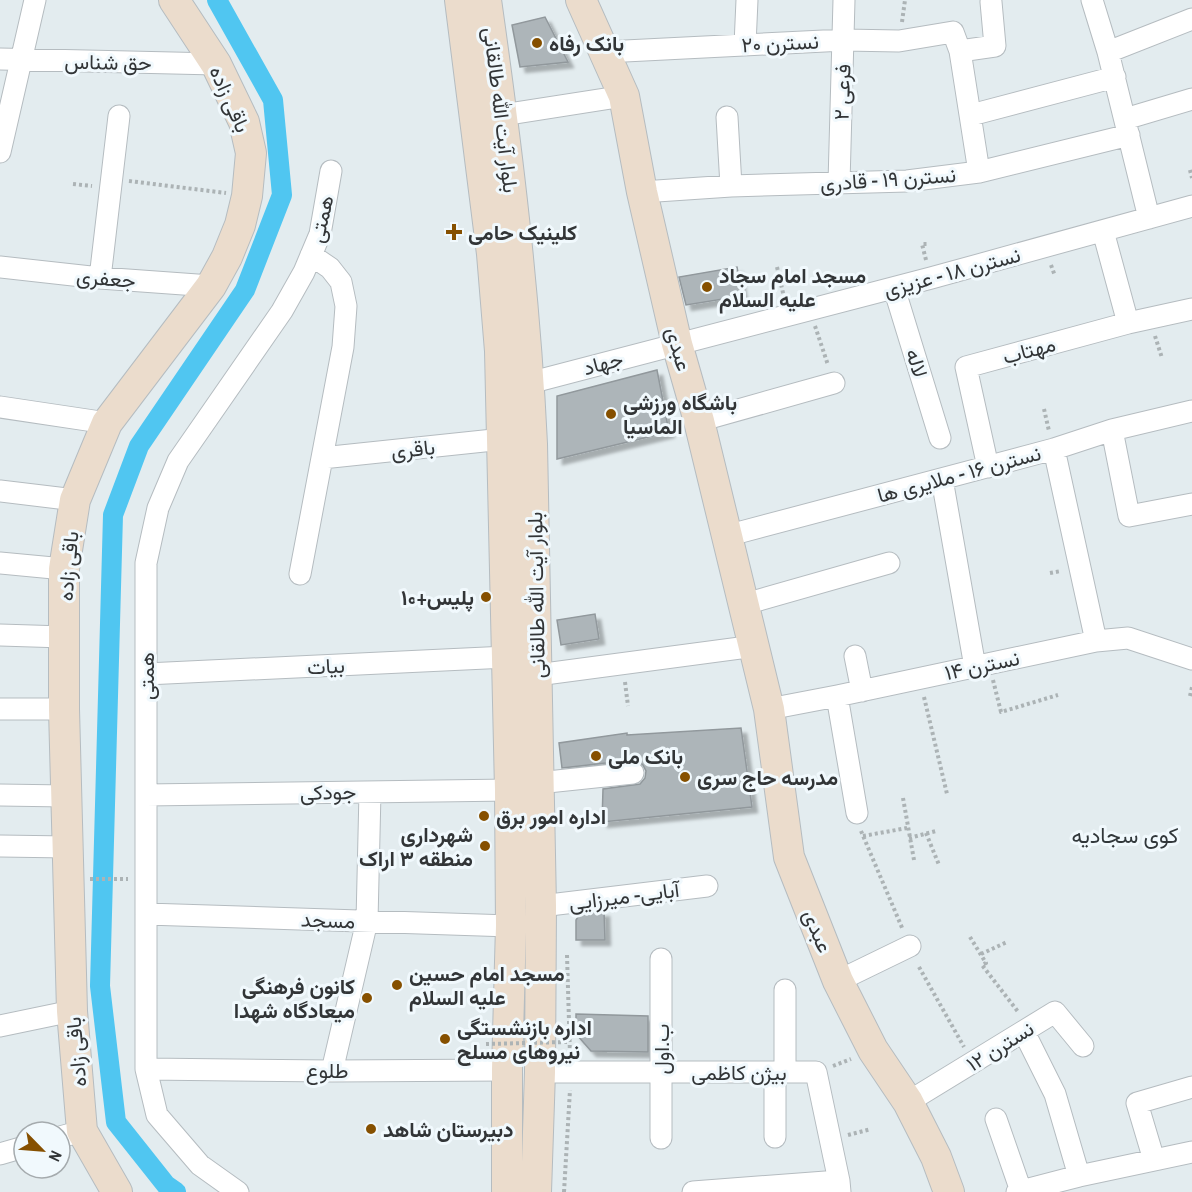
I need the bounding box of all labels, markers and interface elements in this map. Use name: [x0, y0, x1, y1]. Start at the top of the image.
street label: بلوار آیت الله طالقانی: [476, 25, 526, 195]
street label: نسترن ۲۰: [740, 26, 820, 60]
place label: بانک رفاه: [549, 29, 624, 58]
marker: بانک رفاه: [530, 36, 544, 50]
street label: حق شناس: [64, 47, 152, 77]
street label: باقی زاده: [202, 61, 258, 137]
street label: فرعی ۲: [827, 63, 857, 121]
street label: نسترن ۱۹ - قادری: [819, 160, 957, 198]
street label: همتی: [301, 192, 341, 246]
place label: کلینیک حامی: [468, 218, 577, 247]
marker: کلینیک حامی: [445, 223, 463, 241]
street label: نسترن ۱۸ - عزیزی: [880, 240, 1024, 304]
street label: جعفری: [75, 261, 137, 295]
place label: مسجد امام سجاد علیه السلام: [719, 261, 866, 314]
marker: مسجد امام سجاد علیه السلام: [700, 280, 714, 294]
street label: عبدی: [659, 324, 699, 374]
street label: مهتاب: [999, 329, 1059, 371]
street label: جهاد: [580, 344, 626, 382]
street label: لاله: [899, 345, 935, 381]
place label: باشگاه ورزشی الماسیا: [623, 388, 737, 441]
marker: باشگاه ورزشی الماسیا: [604, 407, 618, 421]
street label: باقری: [389, 432, 437, 466]
street label: نسترن ۱۶ - ملایری ها: [874, 438, 1044, 510]
street label: بلوار آیت الله طالقانی: [520, 511, 552, 679]
street label: باقی زاده: [50, 530, 86, 602]
place label: پلیس+۱۰: [401, 583, 474, 612]
marker: پلیس+۱۰: [479, 590, 493, 604]
street label: نسترن ۱۴: [942, 643, 1022, 687]
street label: بیات: [306, 651, 346, 681]
street label: همتی: [132, 652, 161, 700]
place label: بانک ملی: [608, 742, 683, 771]
marker: بانک ملی: [589, 749, 603, 763]
place label: مدرسه حاج سری: [697, 763, 838, 792]
marker: مدرسه حاج سری: [678, 770, 692, 784]
street label: جودکی: [300, 777, 356, 807]
place label: اداره امور برق: [496, 802, 606, 831]
marker: اداره امور برق: [477, 809, 491, 823]
place label: شهرداری منطقه ۳ اراک: [359, 820, 473, 873]
district label: کوی سجادیه: [1072, 820, 1179, 850]
marker: شهرداری منطقه ۳ اراک: [478, 839, 492, 853]
street label: آبایی- میرزایی: [567, 875, 683, 917]
street label: مسجد: [300, 905, 356, 935]
street label: عبدی: [796, 905, 840, 957]
place label: مسجد امام حسین علیه السلام: [409, 959, 565, 1012]
place label: کانون فرهنگی میعادگاه شهدا: [234, 972, 355, 1025]
marker: مسجد امام حسین علیه السلام: [390, 978, 404, 992]
marker: کانون فرهنگی میعادگاه شهدا: [360, 991, 374, 1005]
place label: اداره بازنشستگی نیروهای مسلح: [457, 1013, 592, 1066]
street label: نسترن ۱۲: [961, 1014, 1039, 1078]
street label: باقی زاده: [58, 1016, 94, 1088]
street label: ب.اول: [647, 1024, 676, 1074]
marker: اداره بازنشستگی نیروهای مسلح: [438, 1032, 452, 1046]
street label: طلوع: [306, 1056, 348, 1085]
street label: بیژن کاظمی: [691, 1058, 787, 1087]
place label: دبیرستان شاهد: [383, 1115, 514, 1144]
north arrow: [12, 1120, 72, 1180]
marker: دبیرستان شاهد: [364, 1122, 378, 1136]
text: N: [44, 1147, 68, 1165]

